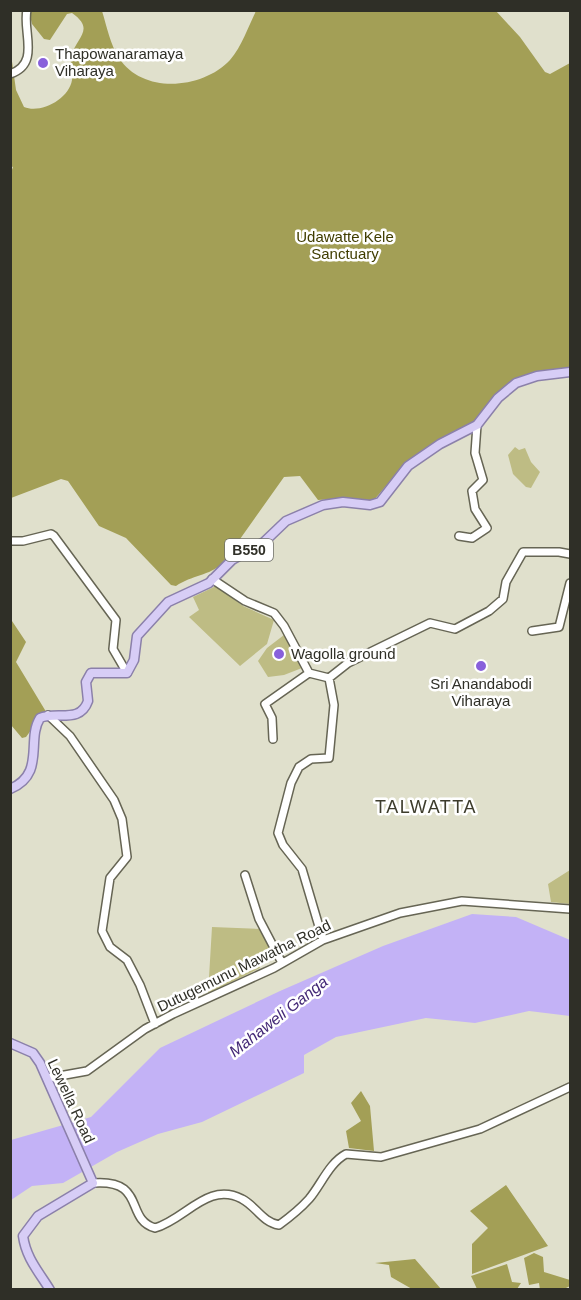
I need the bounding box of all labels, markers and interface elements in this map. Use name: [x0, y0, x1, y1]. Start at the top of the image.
place label: Thapowanaramaya Viharaya: [55, 45, 184, 79]
marker: Thapowanaramaya Viharaya: [36, 56, 50, 70]
park label: Udawatte Kele Sanctuary: [296, 228, 394, 262]
road number: B550: [225, 539, 273, 561]
place label: Wagolla ground: [291, 645, 396, 662]
marker: Wagolla ground: [272, 647, 286, 661]
marker: Sri Anandabodi Viharaya: [474, 659, 488, 673]
place label: Sri Anandabodi Viharaya: [430, 675, 532, 709]
district label: TALWATTA: [375, 797, 477, 817]
street label: Dutugemunu Mawatha Road: [154, 916, 333, 1015]
water label: Mahaweli Ganga: [226, 973, 331, 1060]
street label: Lewella Road: [45, 1056, 98, 1146]

